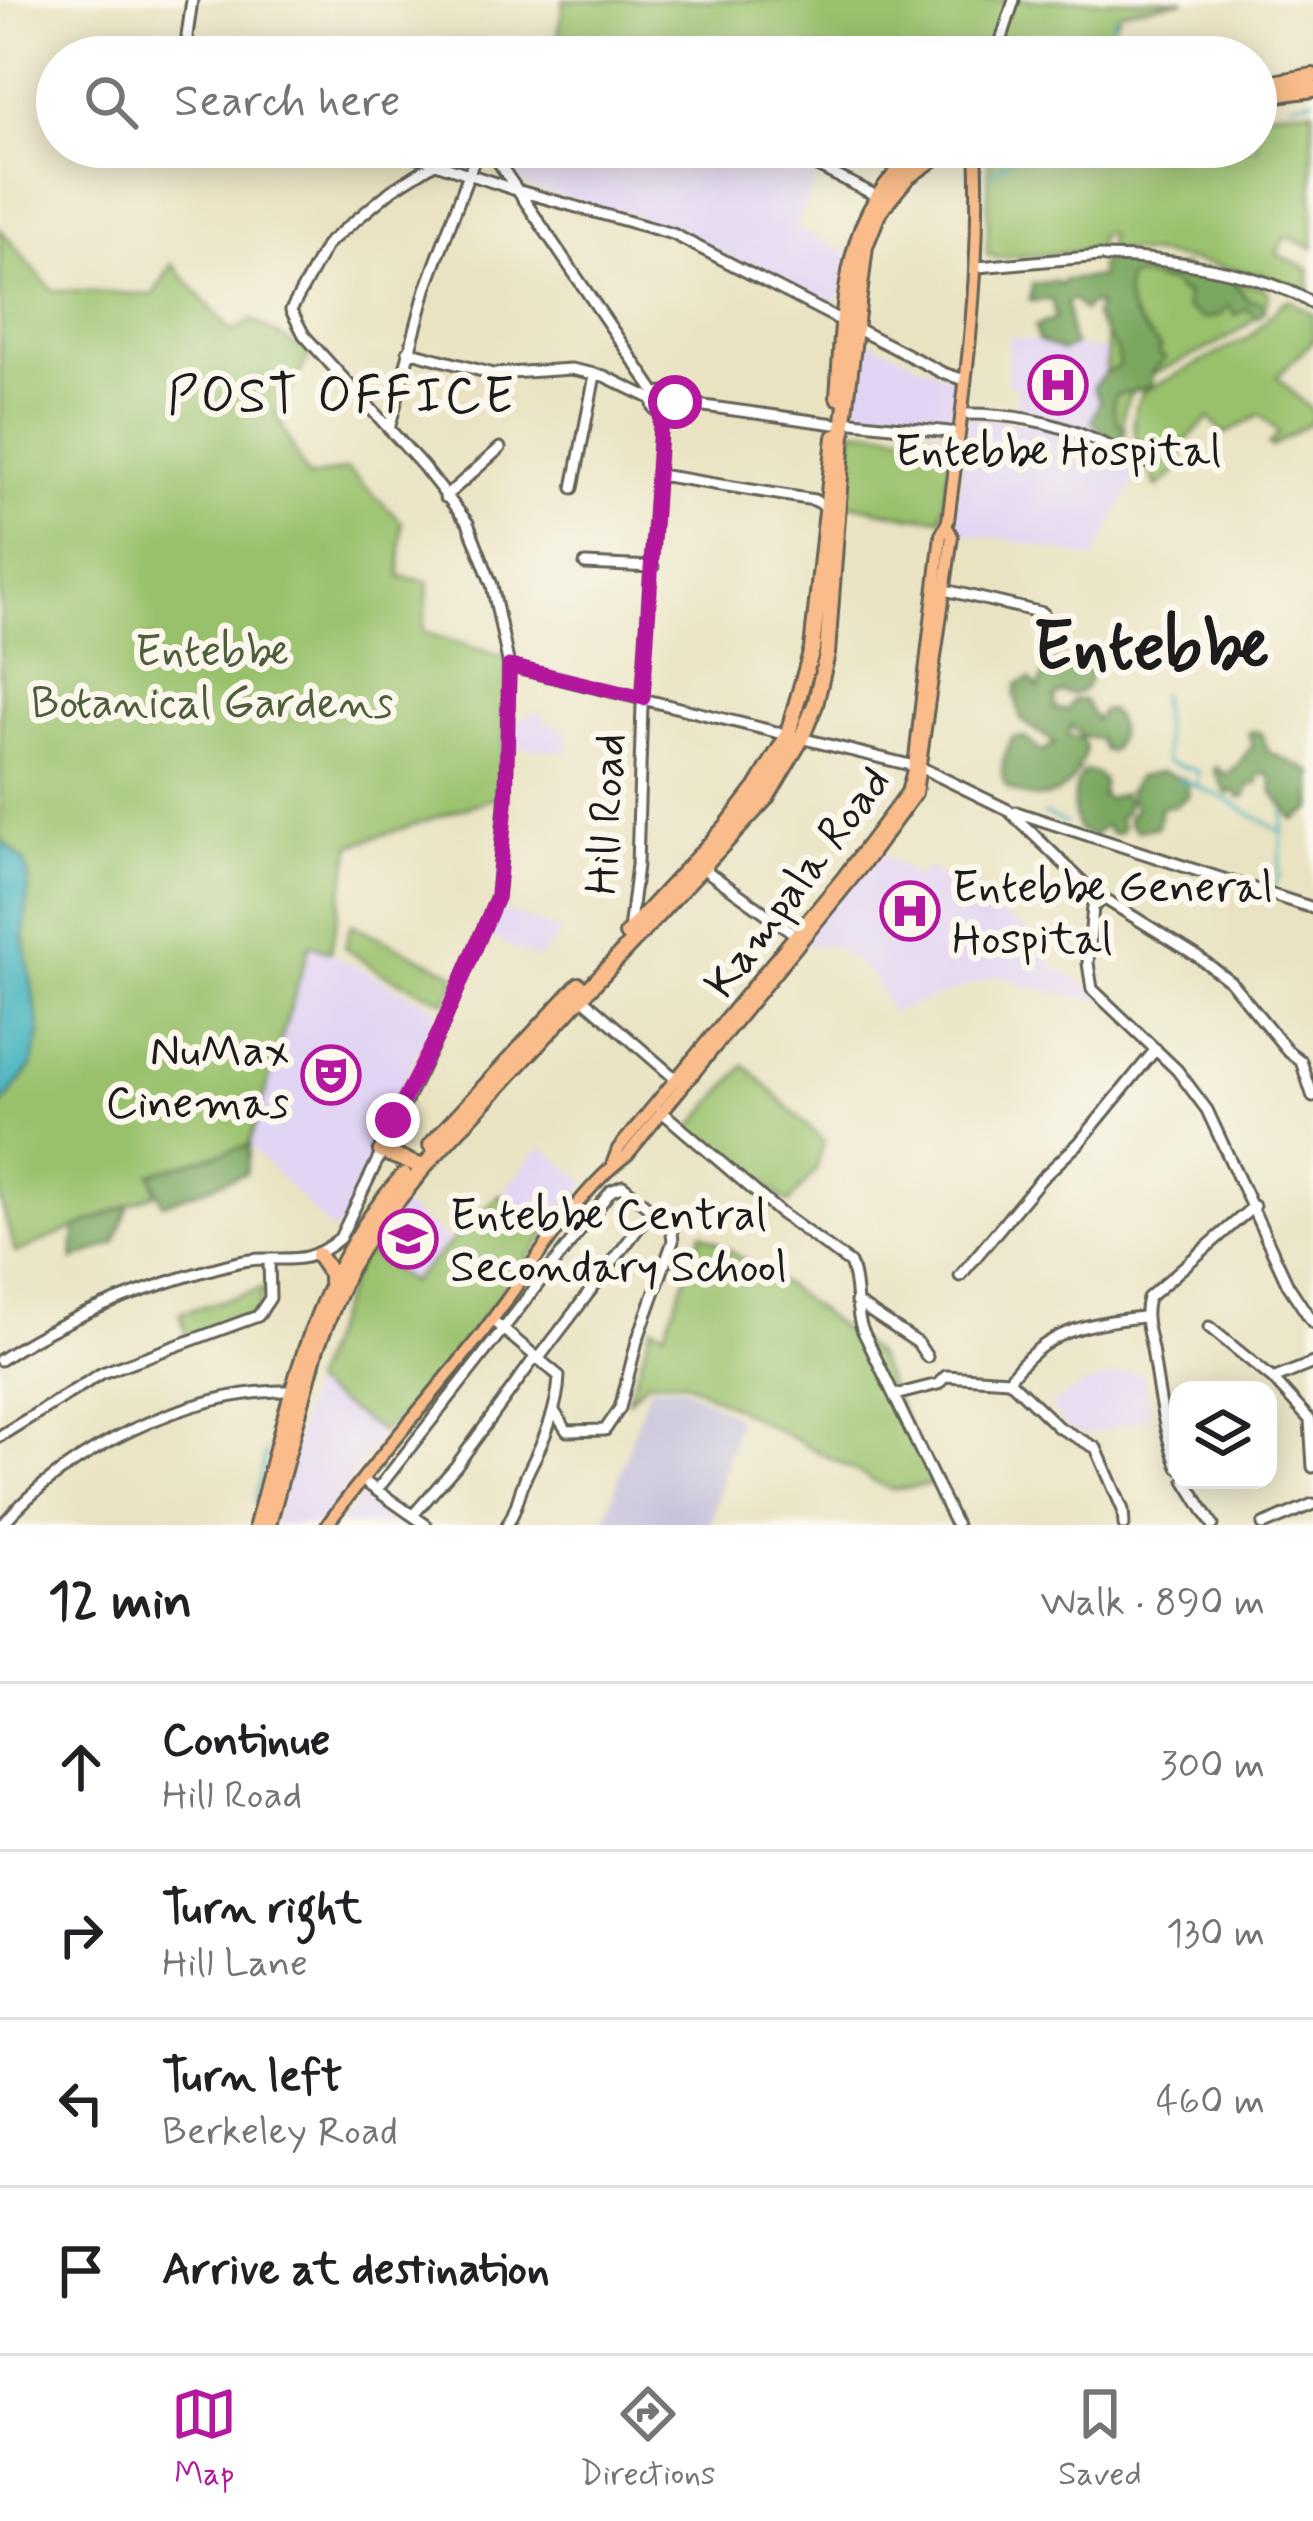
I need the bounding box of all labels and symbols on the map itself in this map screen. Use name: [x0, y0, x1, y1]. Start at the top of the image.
hospital icon: Entebbe Hospital: [1027, 354, 1089, 416]
district label: POST OFFICE: [167, 365, 517, 431]
route start: [648, 375, 702, 429]
place label: Entebbe Hospital: [895, 423, 1221, 482]
district label: Entebbe: [1033, 604, 1269, 694]
park label: Entebbe Botanical Gardens: [31, 623, 393, 734]
street label: Hill Road: [574, 732, 641, 897]
street label: Kampala Road: [692, 755, 905, 1011]
place label: Entebbe General Hospital: [952, 859, 1273, 970]
hospital icon: Entebbe General Hospital: [879, 880, 941, 942]
place label: NuMax Cinemas: [106, 1023, 289, 1134]
theatre icon: NuMax Cinemas: [300, 1044, 362, 1106]
route end: [366, 1093, 420, 1147]
place label: Entebbe Central Secondary School: [450, 1187, 787, 1298]
school or university icon: Entebbe Central Secondary School: [377, 1208, 439, 1270]

